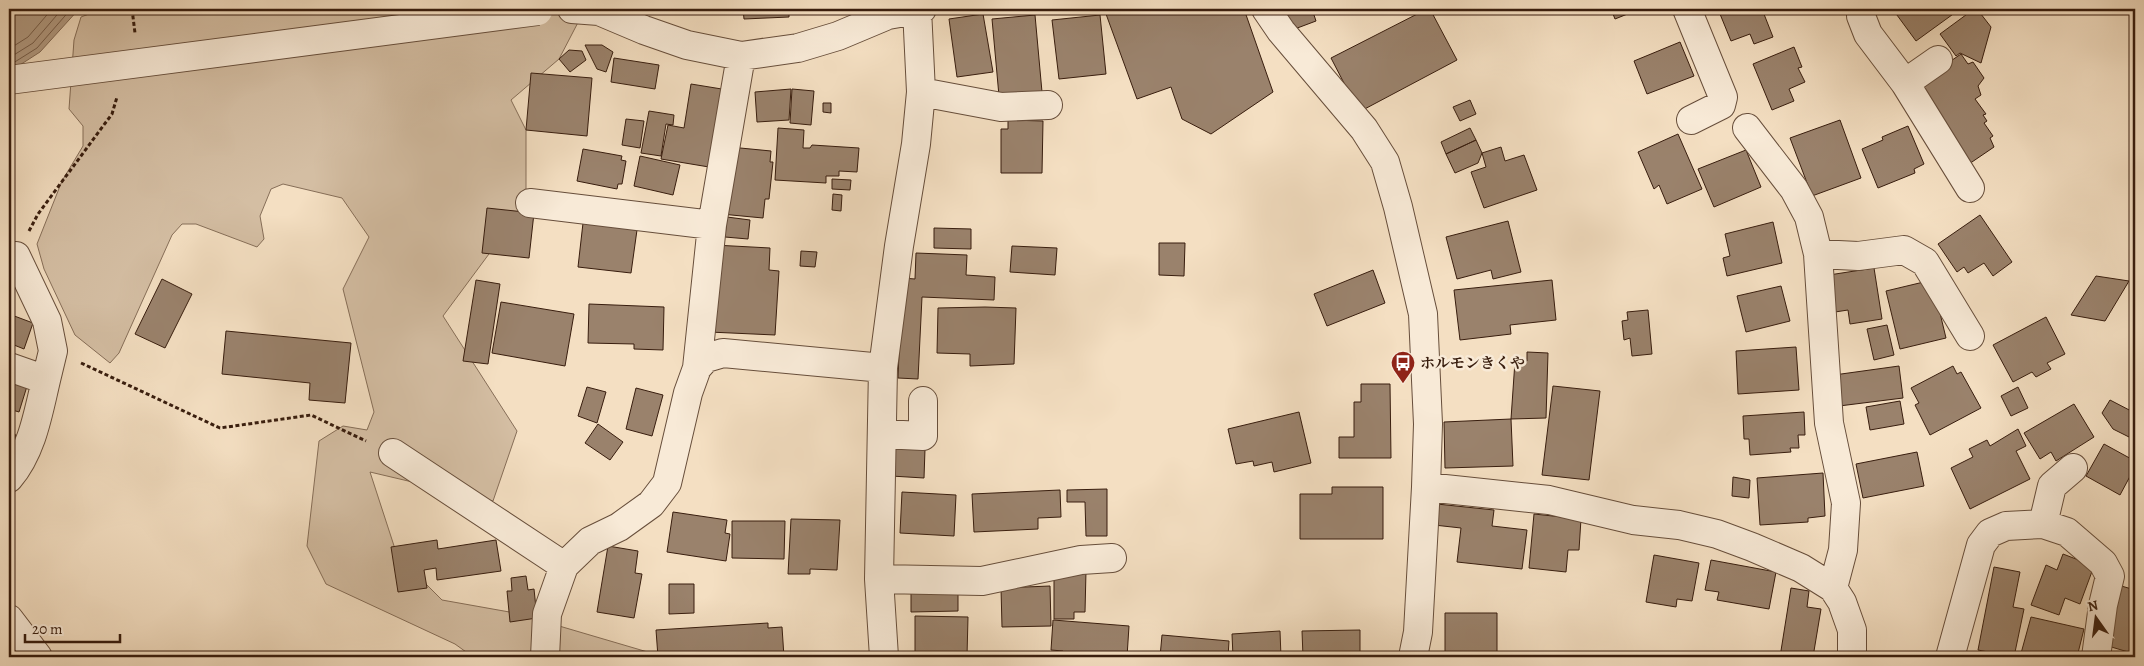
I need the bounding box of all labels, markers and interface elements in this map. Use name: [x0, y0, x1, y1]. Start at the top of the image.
bus stop icon: ホルモンきくや: [1390, 350, 1416, 384]
place label: ホルモンきくや: [1420, 353, 1525, 373]
north arrow: [2072, 594, 2122, 644]
text: N: [2086, 595, 2100, 616]
scale bar: [25, 611, 120, 643]
text: 20 m: [32, 619, 63, 639]

